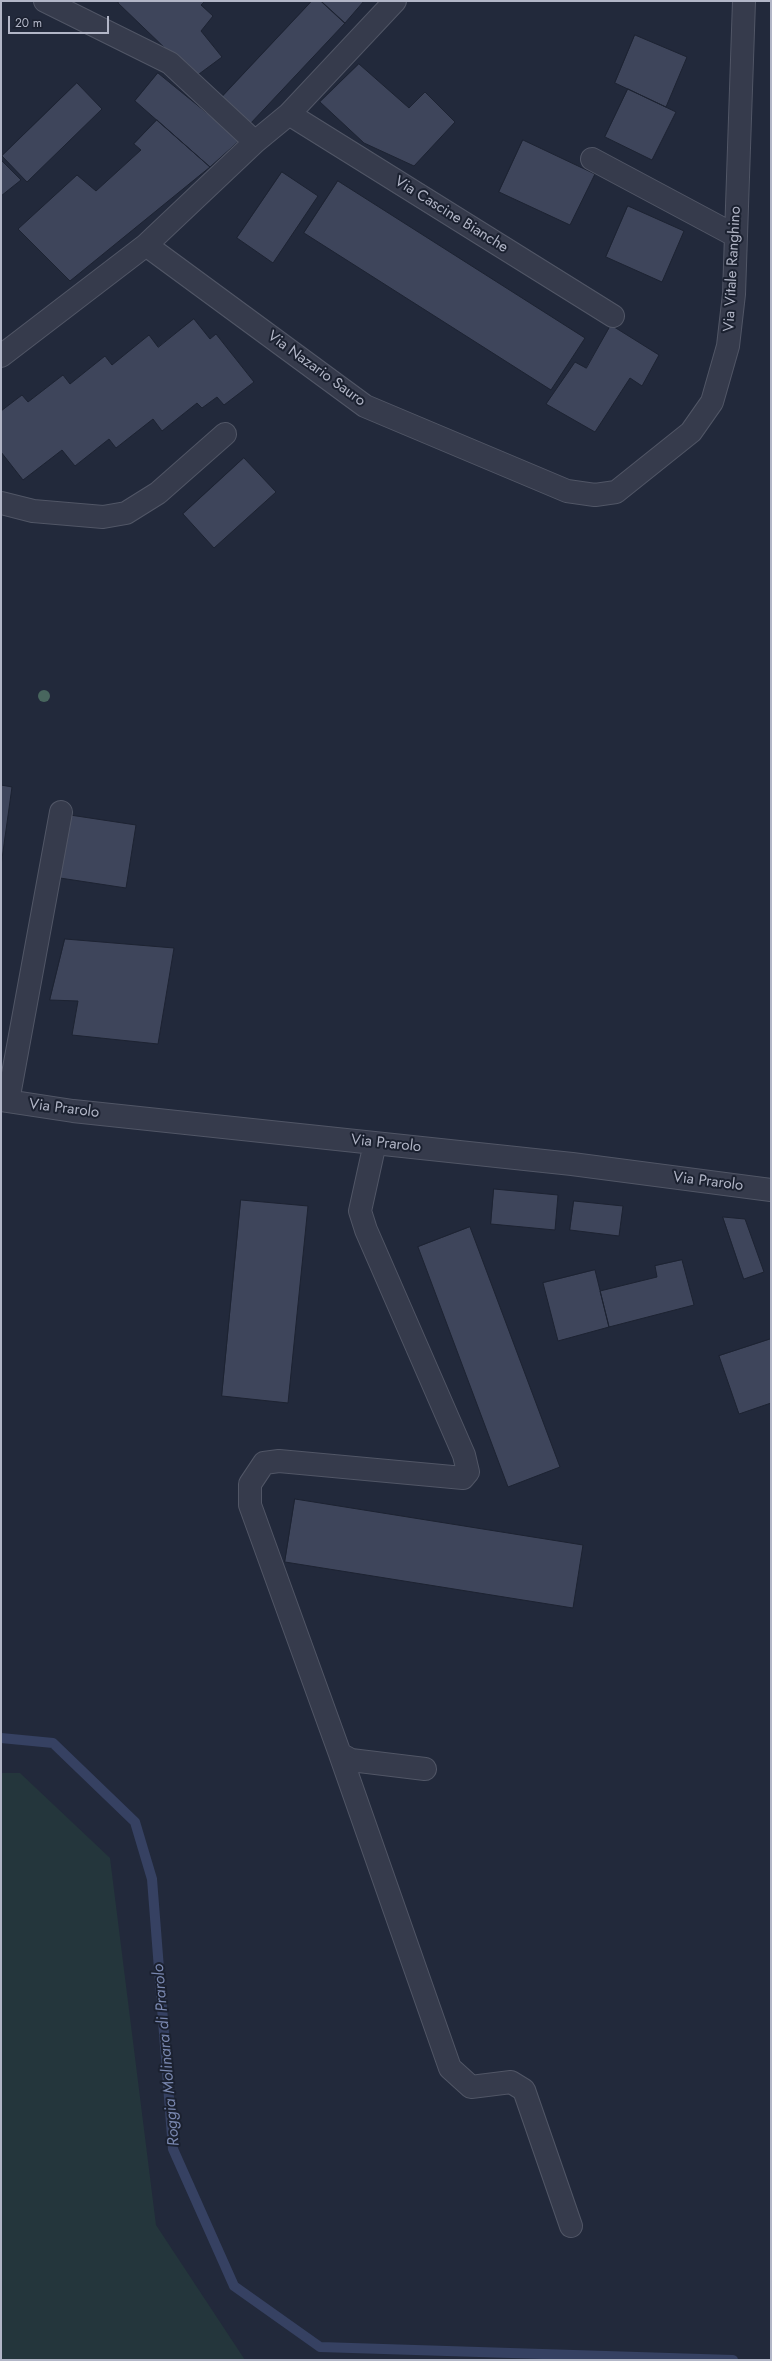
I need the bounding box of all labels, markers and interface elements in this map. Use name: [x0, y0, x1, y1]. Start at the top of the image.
scale bar: [10, 8, 111, 34]
text: 20 m: [15, 14, 42, 32]
street label: Via Cascine Bianche: [391, 173, 511, 257]
street label: Via Vitale Ranghino: [721, 206, 745, 332]
street label: Via Nazario Sauro: [264, 327, 368, 411]
street label: Via Prarolo: [28, 1096, 100, 1122]
street label: Via Prarolo: [350, 1131, 422, 1157]
street label: Via Prarolo: [672, 1169, 744, 1195]
water label: Roggia Molinara di Prarolo: [149, 1963, 185, 2147]

